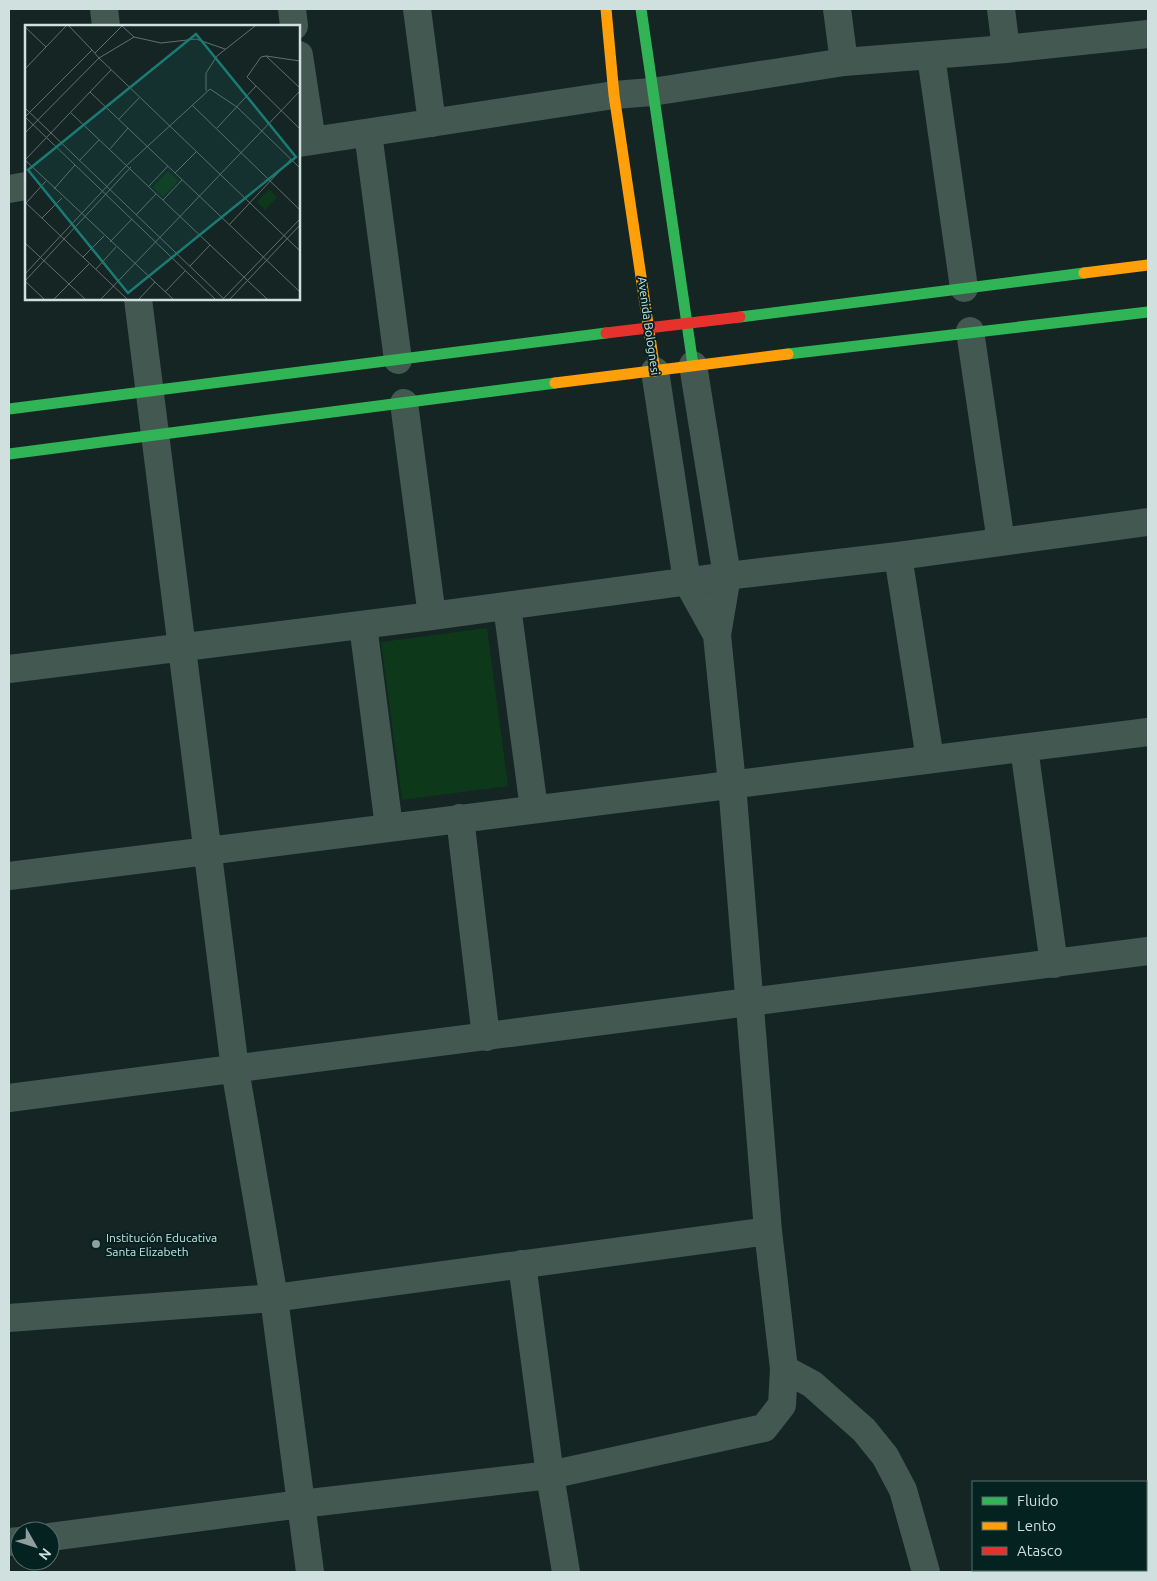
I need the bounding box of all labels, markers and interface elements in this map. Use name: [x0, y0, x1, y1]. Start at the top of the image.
inset map: [25, 25, 300, 300]
street label: Avenida Bolognesi: [636, 276, 662, 376]
place label: Institución Educativa Santa Elizabeth: [106, 1231, 217, 1258]
marker: Institución Educativa Santa Elizabeth: [90, 1238, 102, 1250]
legend: [972, 1481, 1147, 1571]
text: Fluido: [1017, 1492, 1059, 1509]
text: Lento: [1017, 1517, 1056, 1534]
north arrow: [10, 1521, 60, 1571]
text: Atasco: [1017, 1542, 1063, 1559]
text: N: [36, 1545, 55, 1563]

